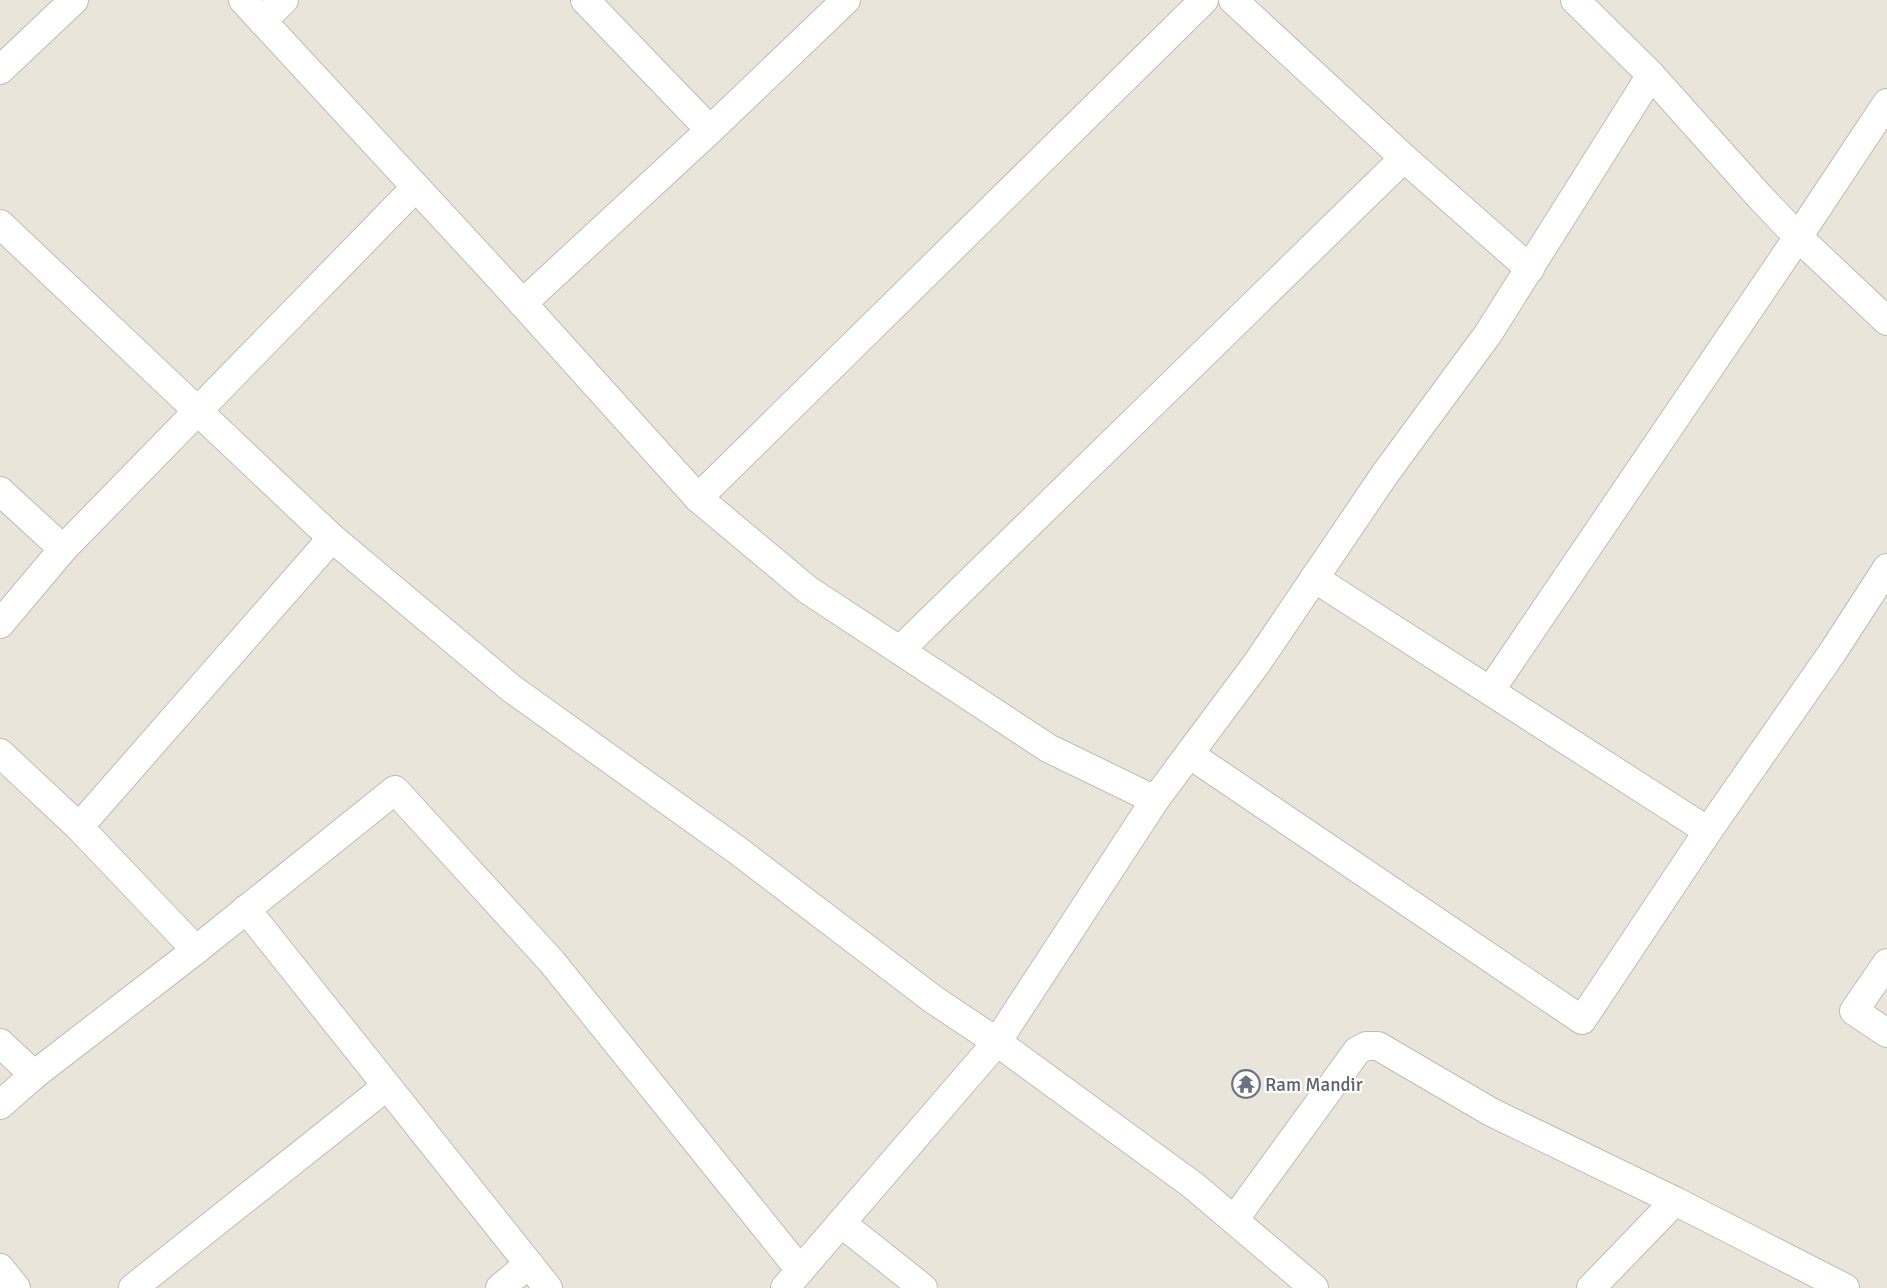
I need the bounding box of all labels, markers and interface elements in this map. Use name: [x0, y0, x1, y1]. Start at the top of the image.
temple icon: Ram Mandir: [1231, 1069, 1261, 1099]
place label: Ram Mandir: [1265, 1073, 1363, 1097]

